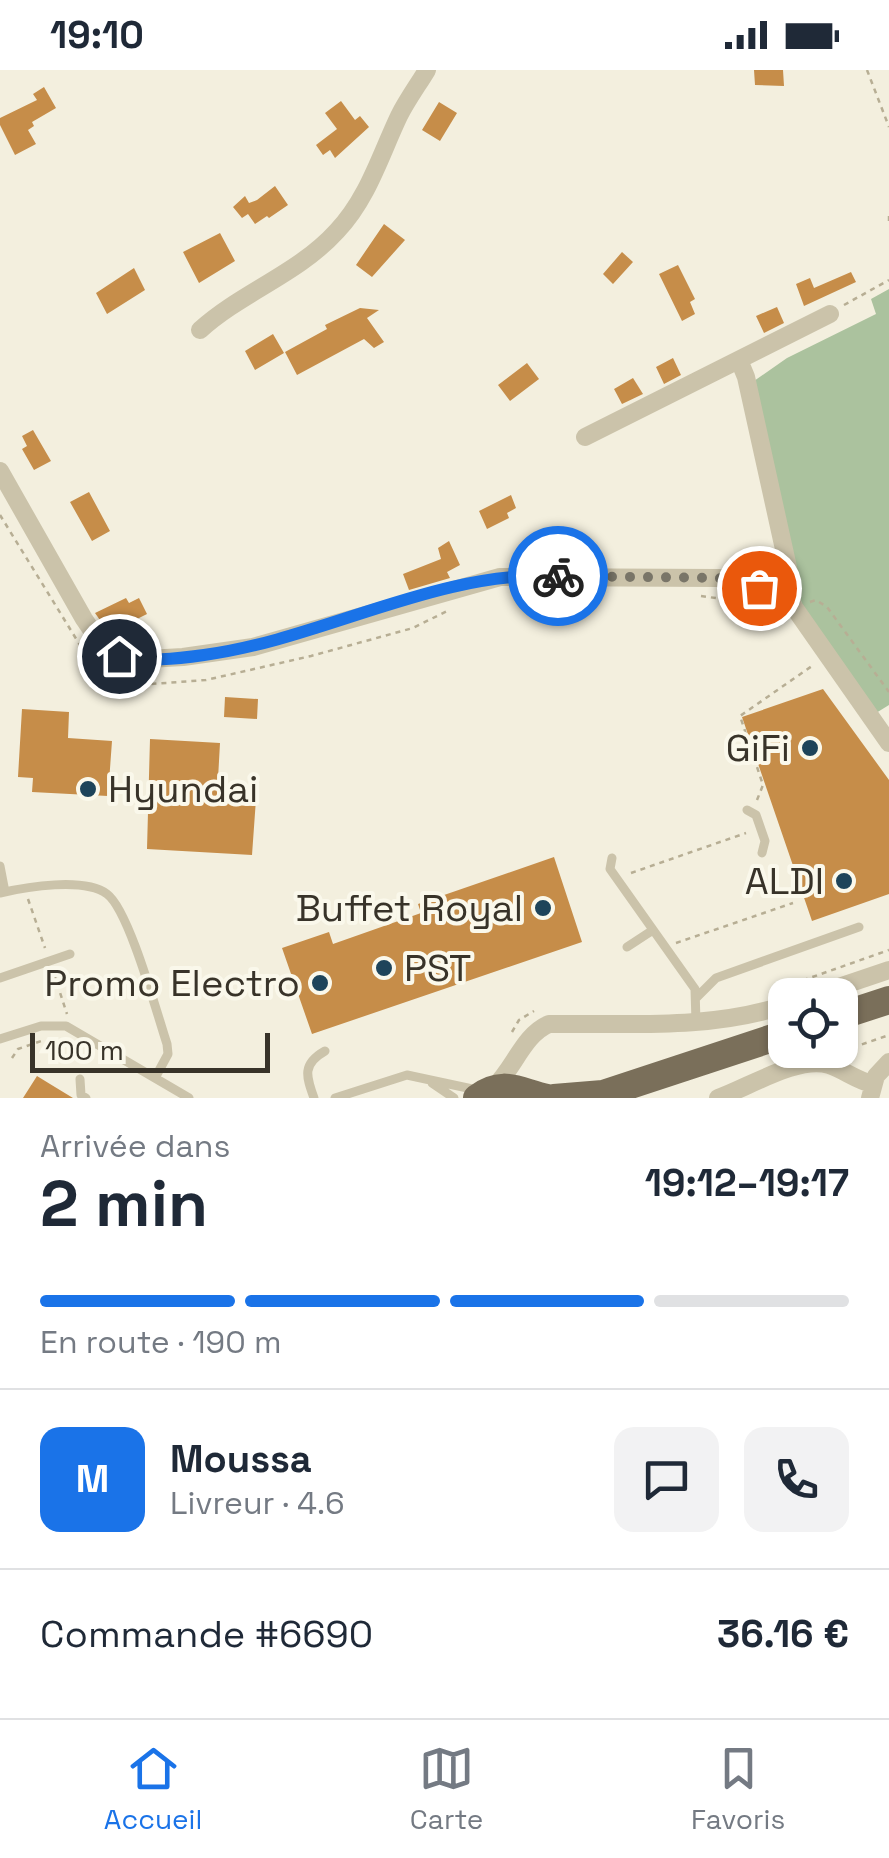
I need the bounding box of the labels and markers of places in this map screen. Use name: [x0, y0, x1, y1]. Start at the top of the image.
pin: [717, 546, 802, 631]
pin: [77, 614, 162, 699]
place label: GiFi: [726, 724, 790, 772]
marker: GiFi: [799, 737, 821, 759]
place label: Hyundai: [108, 765, 258, 813]
marker: Hyundai: [77, 778, 99, 800]
place label: ALDI: [745, 857, 824, 905]
marker: ALDI: [833, 870, 855, 892]
place label: Buffet Royal: [296, 884, 523, 932]
marker: Buffet Royal: [532, 897, 554, 919]
place label: PST: [404, 944, 471, 992]
marker: PST: [373, 957, 395, 979]
place label: Promo Electro: [44, 959, 300, 1007]
marker: Promo Electro: [309, 972, 331, 994]

